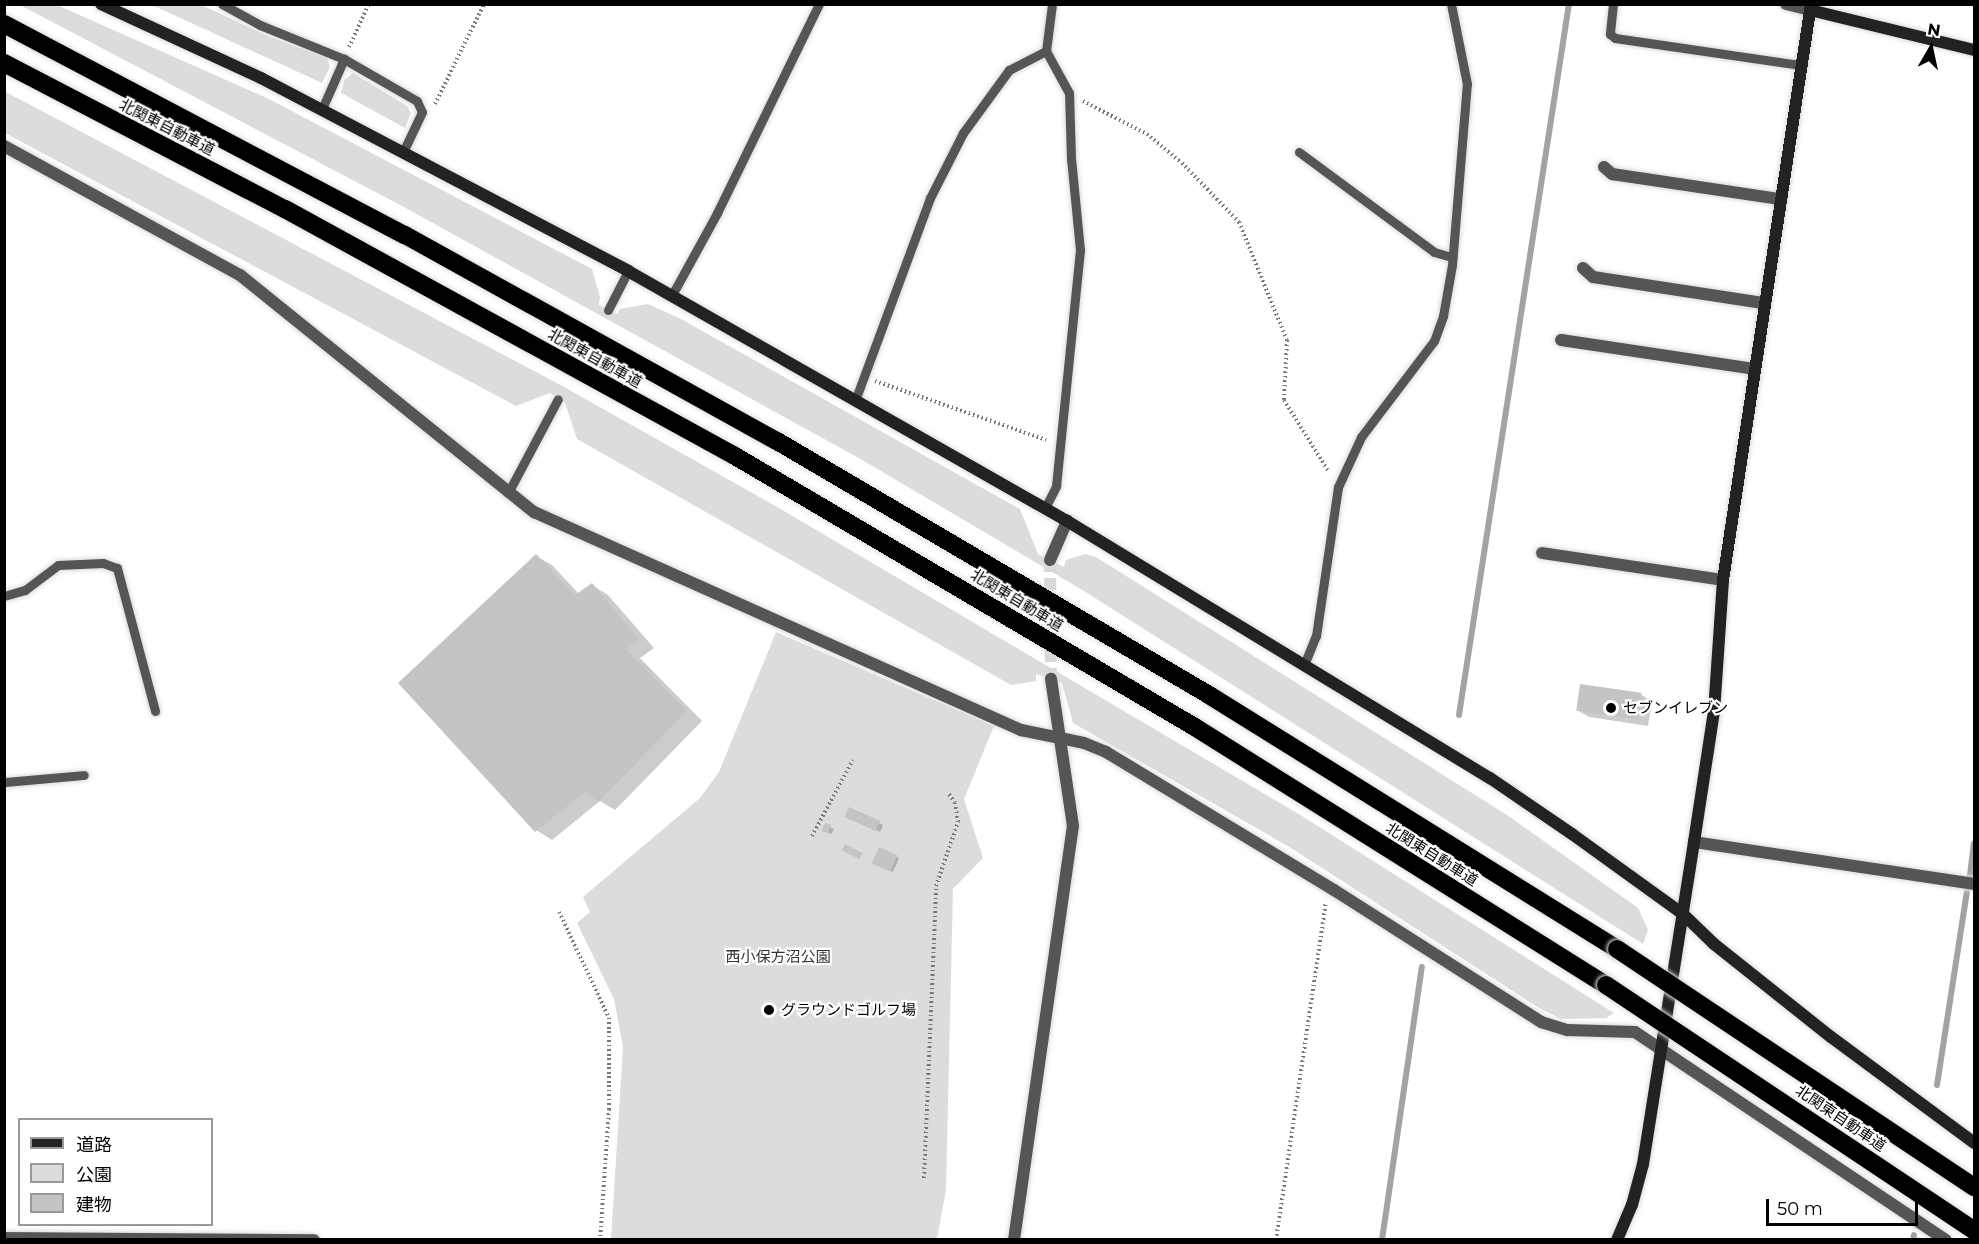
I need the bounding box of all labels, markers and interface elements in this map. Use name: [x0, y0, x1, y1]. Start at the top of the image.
north arrow: [1901, 18, 1961, 78]
text: N: [1926, 19, 1942, 40]
street label: 北関東自動車道: [116, 95, 218, 159]
street label: 北関東自動車道: [545, 325, 645, 391]
street label: 北関東自動車道: [967, 565, 1067, 635]
place label: セブンイレブン: [1623, 699, 1728, 717]
marker: セブンイレブン: [1604, 701, 1618, 715]
street label: 北関東自動車道: [1383, 819, 1481, 889]
park label: 西小保方沼公園: [726, 948, 830, 966]
place label: グラウンドゴルフ場: [781, 1001, 916, 1019]
marker: グラウンドゴルフ場: [762, 1003, 776, 1017]
street label: 北関東自動車道: [1792, 1081, 1890, 1155]
legend: [18, 1118, 213, 1226]
text: 道路: [76, 1134, 112, 1156]
text: 公園: [76, 1164, 112, 1186]
scale bar: [1769, 1187, 1920, 1225]
text: 建物: [76, 1194, 112, 1216]
text: 50 m: [1777, 1198, 1823, 1220]

